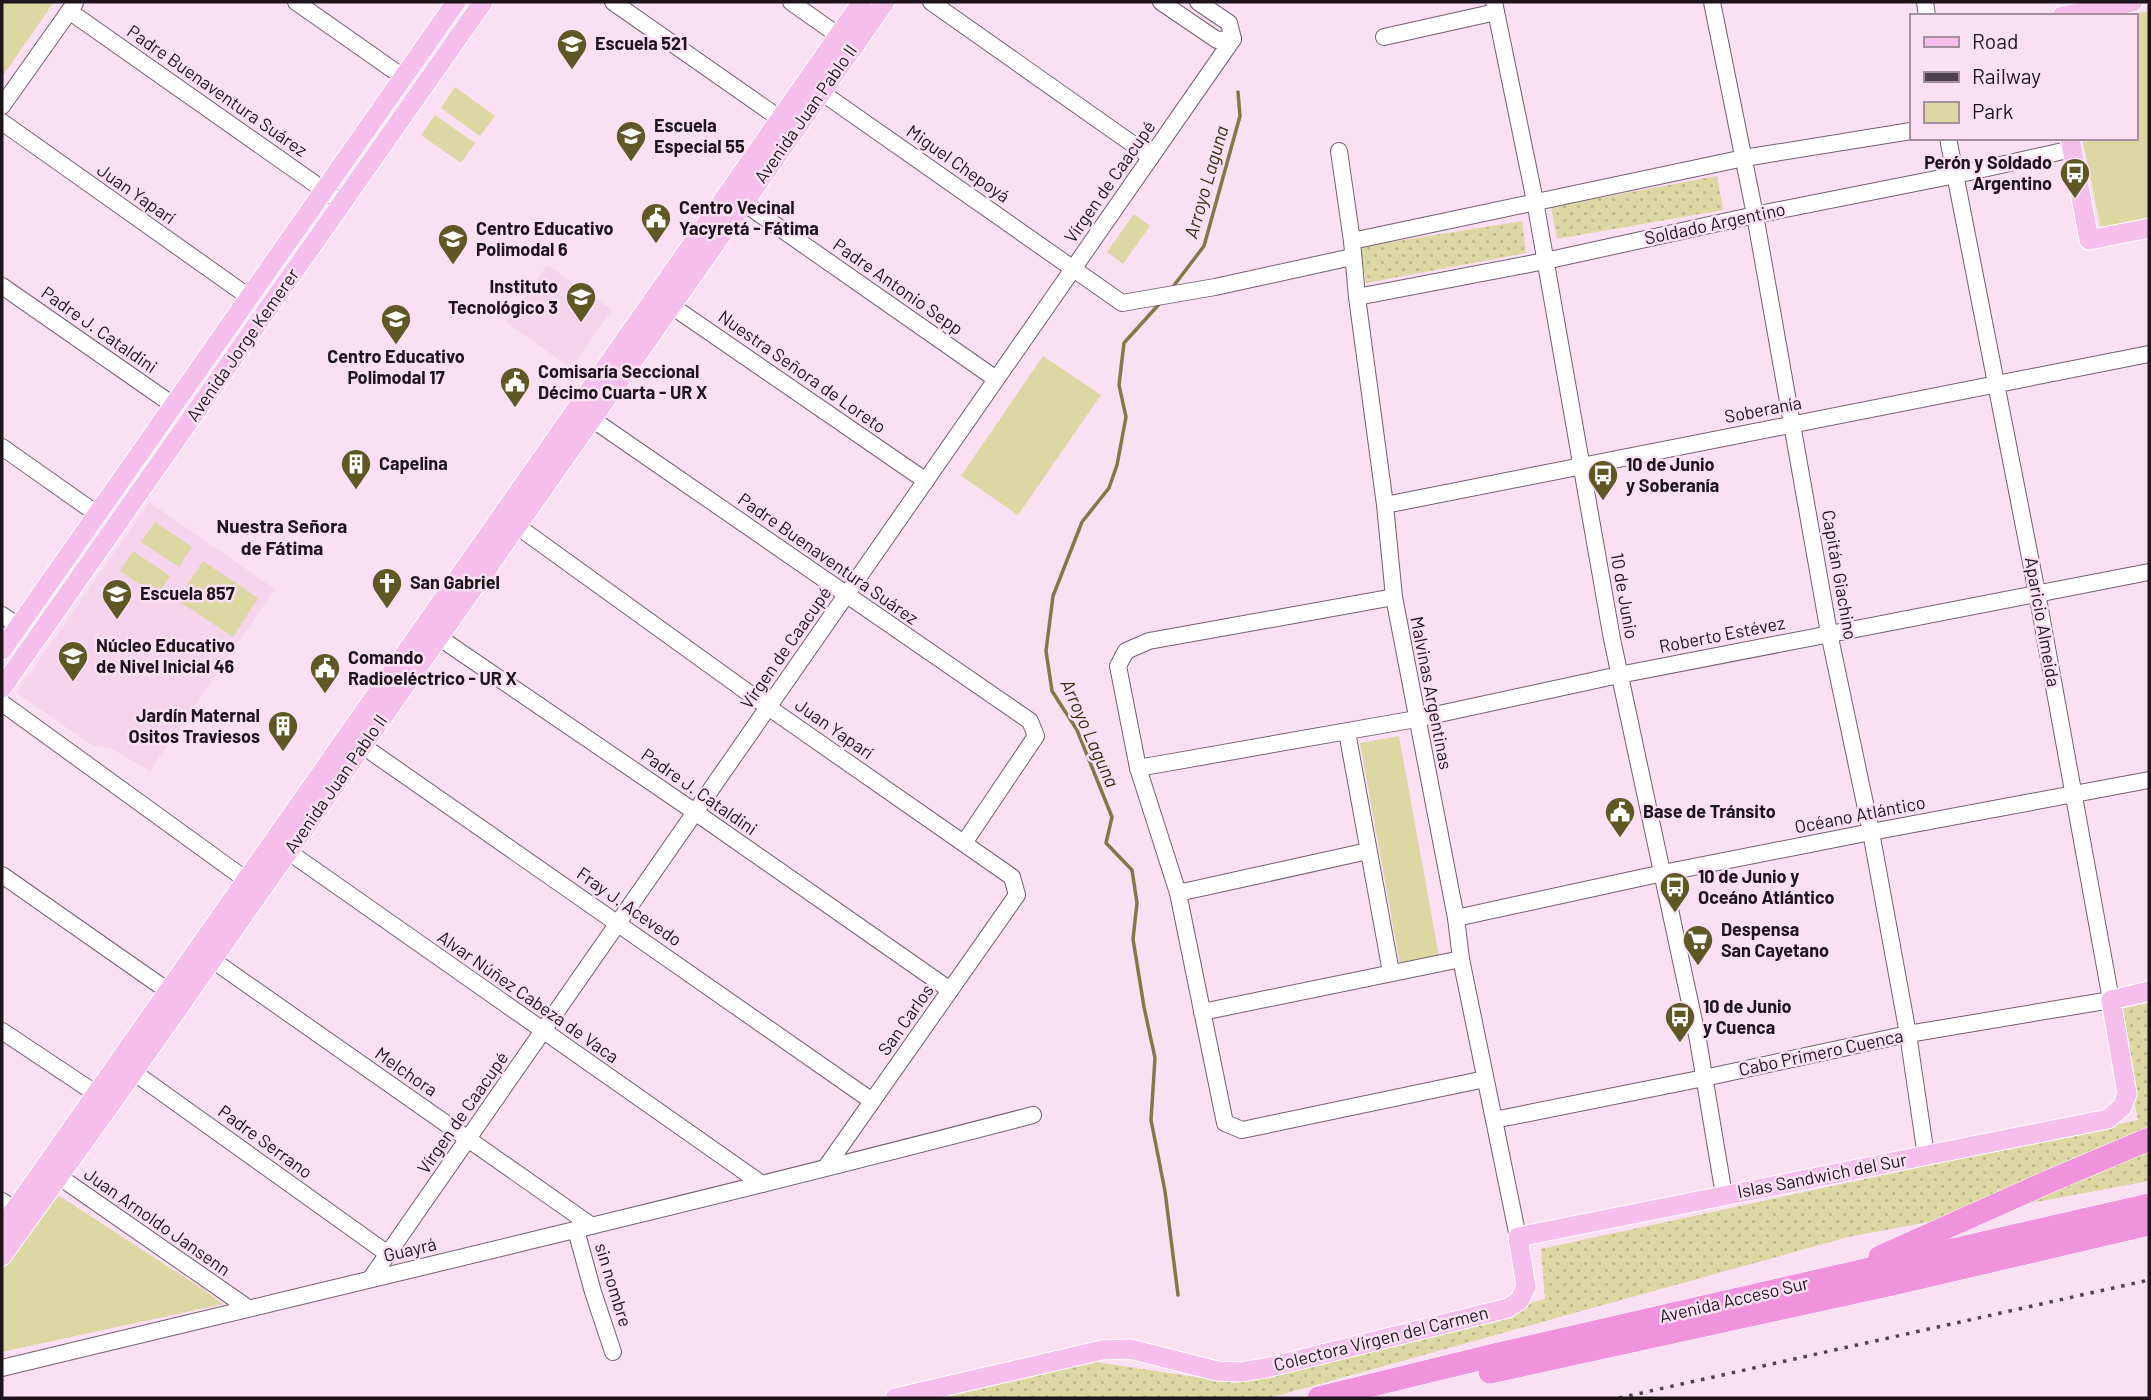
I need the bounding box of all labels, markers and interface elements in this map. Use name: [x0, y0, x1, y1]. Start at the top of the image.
legend: [1910, 14, 2137, 140]
street label: Padre Buenaventura Suárez: [123, 20, 312, 161]
school or university icon: Escuela 521: [555, 27, 589, 71]
text: Road: [1972, 28, 2018, 53]
place label: Escuela 521: [595, 32, 687, 54]
street label: Avenida Juan Pablo II: [749, 40, 861, 187]
text: Railway: [1972, 63, 2041, 88]
text: Park: [1972, 98, 2013, 123]
place label: Escuela Especial 55: [654, 114, 745, 157]
street label: Vírgen de Caacupé: [1059, 116, 1159, 247]
school or university icon: Escuela Especial 55: [614, 119, 648, 163]
street label: Miguel Chepoyá: [903, 120, 1014, 207]
water label: Arroyo Laguna: [1178, 123, 1233, 241]
place label: Perón y Soldado Argentino: [1924, 151, 2052, 194]
bus stop icon: Perón y Soldado Argentino: [2058, 156, 2092, 200]
street label: Juan Yaparí: [93, 158, 180, 228]
place label: Centro Vecinal Yacyretá - Fátima: [679, 196, 819, 239]
street label: Soldado Argentino: [1642, 197, 1787, 249]
public building icon: Centro Vecinal Yacyretá - Fátima: [639, 201, 673, 245]
place label: Centro Educativo Polimodal 6: [476, 217, 613, 260]
school or university icon: Centro Educativo Polimodal 6: [436, 222, 470, 266]
street label: Padre Antonio Sepp: [829, 233, 968, 339]
street label: Avenida Jorge Kemerer: [181, 263, 304, 425]
place label: Instituto Tecnológico 3: [448, 275, 558, 318]
school or university icon: Instituto Tecnológico 3: [564, 280, 598, 324]
street label: Padre J. Cataldini: [37, 281, 162, 377]
school or university icon: Centro Educativo Polimodal 17: [379, 302, 413, 346]
street label: Nuestra Señora de Loreto: [714, 305, 891, 437]
place label: Centro Educativo Polimodal 17: [327, 345, 465, 388]
place label: Comisaría Seccional Décimo Cuarta - UR X: [538, 360, 707, 403]
public building icon: Comisaría Seccional Décimo Cuarta - UR X: [498, 365, 532, 409]
street label: Soberanía: [1722, 391, 1803, 427]
building icon: Capelina: [339, 447, 373, 491]
place label: Capelina: [379, 452, 448, 474]
place label: 10 de Junio y Soberanía: [1626, 453, 1719, 496]
bus stop icon: 10 de Junio y Soberanía: [1586, 458, 1620, 502]
street label: Padre Buenaventura Suárez: [734, 488, 923, 629]
street label: Capitán Giachino: [1818, 508, 1862, 641]
district label: Nuestra Señora de Fátima: [217, 514, 347, 559]
street label: 10 de Junio: [1607, 551, 1643, 641]
street label: Aparicio Almeida: [2021, 555, 2065, 689]
church icon: San Gabriel: [370, 566, 404, 610]
place label: San Gabriel: [410, 571, 500, 593]
school or university icon: Escuela 857: [100, 577, 134, 621]
place label: Escuela 857: [140, 582, 235, 604]
street label: Vírgen de Caacupé: [735, 582, 835, 713]
street label: Roberto Estévez: [1657, 611, 1787, 657]
street label: Malvinas Argentinas: [1406, 614, 1458, 771]
place label: Núcleo Educativo de Nivel Inicial 46: [96, 634, 235, 677]
school or university icon: Núcleo Educativo de Nivel Inicial 46: [56, 639, 90, 683]
place label: Comando Radioeléctrico - UR X: [348, 646, 517, 689]
public building icon: Comando Radioeléctrico - UR X: [308, 651, 342, 695]
water label: Arroyo Laguna: [1056, 675, 1125, 791]
street label: Juan Yaparí: [791, 693, 878, 763]
place label: Jardín Maternal Ositos Traviesos: [129, 704, 260, 747]
building icon: Jardín Maternal Ositos Traviesos: [266, 709, 300, 753]
street label: Avenida Juan Pablo II: [279, 710, 391, 857]
street label: Padre J. Cataldini: [637, 743, 762, 839]
street label: Océano Atlántico: [1793, 791, 1927, 837]
public building icon: Base de Tránsito: [1603, 795, 1637, 839]
place label: Base de Tránsito: [1643, 800, 1776, 822]
street label: Fray J. Acevedo: [573, 862, 686, 950]
place label: 10 de Junio y Oceáno Atlántico: [1698, 865, 1835, 908]
bus stop icon: 10 de Junio y Oceáno Atlántico: [1658, 870, 1692, 914]
place label: Despensa San Cayetano: [1721, 918, 1829, 961]
supermarket icon: Despensa San Cayetano: [1681, 923, 1715, 967]
street label: Alvar Núñez Cabeza de Vaca: [434, 925, 623, 1067]
street label: San Carlos: [873, 979, 938, 1059]
place label: 10 de Junio y Cuenca: [1703, 995, 1792, 1038]
bus stop icon: 10 de Junio y Cuenca: [1663, 1000, 1697, 1044]
street label: Cabo Primero Cuenca: [1737, 1024, 1905, 1080]
street label: Melchora: [371, 1042, 442, 1101]
street label: Vírgen de Caacupé: [412, 1047, 512, 1178]
street label: Padre Serrano: [214, 1100, 317, 1183]
street label: Islas Sandwich del Sur: [1735, 1148, 1909, 1202]
street label: Juan Arnoldo Jansenn: [80, 1162, 235, 1280]
street label: Guayrá: [381, 1232, 438, 1266]
street label: sin nombre: [591, 1240, 637, 1329]
street label: Avenida Acceso Sur: [1657, 1271, 1811, 1327]
street label: Colectora Vírgen del Carmen: [1271, 1301, 1490, 1375]

